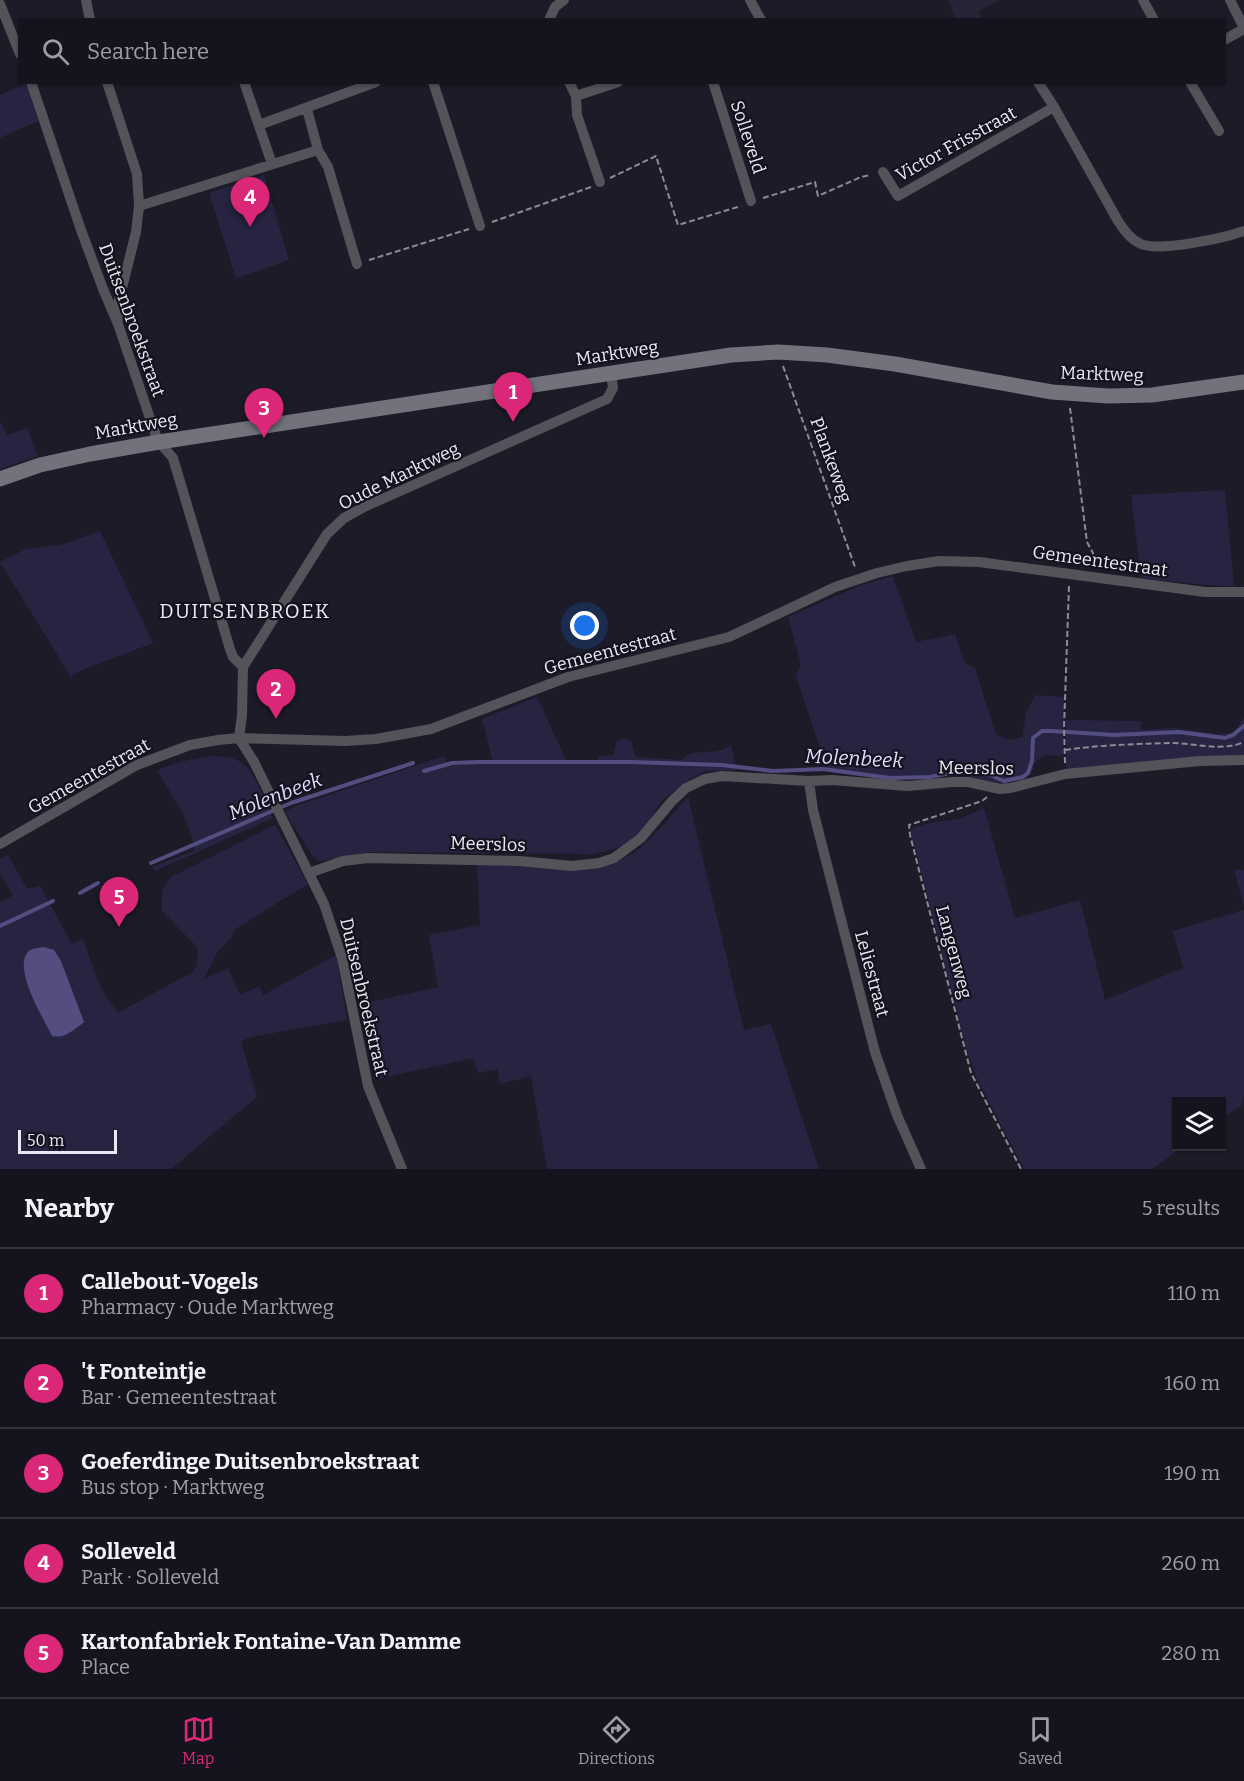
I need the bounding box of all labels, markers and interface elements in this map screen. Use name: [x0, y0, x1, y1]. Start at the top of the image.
search box: [18, 18, 1226, 84]
icon: search: [39, 35, 72, 68]
text: Search here: [87, 38, 209, 65]
street label: Solleveld: [726, 98, 770, 177]
street label: Victor Frisstraat: [892, 102, 1021, 186]
pin: 4: [230, 178, 270, 227]
street label: Duitsenbroekstraat: [94, 240, 170, 400]
street label: Marktweg: [574, 336, 660, 370]
street label: Marktweg: [1060, 362, 1144, 386]
pin: 1: [494, 372, 532, 422]
pin: 3: [244, 388, 284, 438]
street label: Marktweg: [93, 408, 179, 444]
street label: Plankeweg: [805, 414, 857, 506]
street label: Oude Marktweg: [335, 437, 463, 515]
street label: Gemeentestraat: [1031, 541, 1169, 581]
district label: DUITSENBROEK: [159, 599, 331, 623]
your location: [570, 611, 599, 640]
street label: Gemeentestraat: [541, 623, 679, 679]
pin: 2: [256, 670, 296, 719]
street label: Gemeentestraat: [24, 733, 154, 819]
water label: Molenbeek: [804, 743, 904, 773]
street label: Meerslos: [938, 756, 1014, 780]
water label: Molenbeek: [225, 767, 325, 825]
street label: Meerslos: [450, 832, 526, 856]
pin: 5: [100, 878, 138, 927]
street label: Langenweg: [931, 903, 977, 1001]
street label: Duitsenbroekstraat: [335, 916, 393, 1079]
street label: Leliestraat: [850, 928, 894, 1020]
map controls: [1172, 1097, 1226, 1151]
button: layers: [1172, 1097, 1226, 1151]
scale bar: [18, 1127, 117, 1154]
text: 50 m: [27, 1131, 64, 1150]
text: Nearby: [24, 1193, 114, 1224]
text: 5 results: [1142, 1196, 1220, 1220]
text: Callebout-Vogels: [81, 1268, 258, 1295]
text: 1: [39, 1281, 48, 1305]
text: 110 m: [1168, 1281, 1220, 1305]
text: Pharmacy · Oude Marktweg: [81, 1295, 334, 1319]
text: 't Fonteintje: [81, 1358, 206, 1385]
text: 2: [38, 1371, 49, 1395]
text: 160 m: [1164, 1371, 1220, 1395]
text: Bar · Gemeentestraat: [81, 1385, 277, 1409]
text: Goeferdinge Duitsenbroekstraat: [81, 1448, 419, 1475]
text: 3: [38, 1461, 49, 1485]
text: 190 m: [1164, 1461, 1220, 1485]
text: Bus stop · Marktweg: [81, 1475, 264, 1499]
text: Solleveld: [81, 1538, 176, 1565]
text: 4: [37, 1551, 50, 1575]
text: 260 m: [1161, 1551, 1220, 1575]
text: Park · Solleveld: [81, 1565, 219, 1589]
text: Kartonfabriek Fontaine-Van Damme: [81, 1628, 461, 1655]
text: 5: [38, 1641, 49, 1665]
text: 280 m: [1161, 1641, 1220, 1665]
text: Place: [81, 1655, 130, 1679]
tab: Map: [182, 1713, 215, 1768]
tab: Directions: [578, 1713, 655, 1768]
tab: Saved: [1018, 1713, 1062, 1768]

